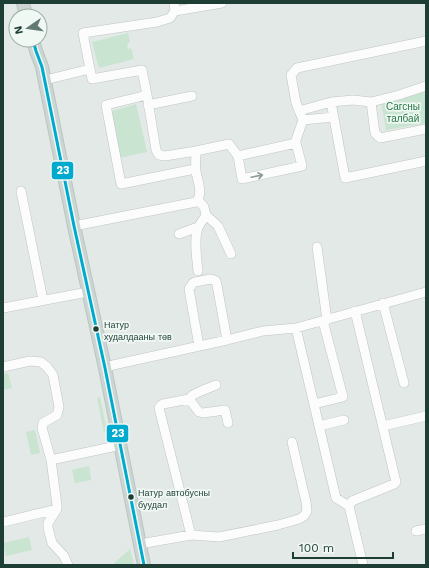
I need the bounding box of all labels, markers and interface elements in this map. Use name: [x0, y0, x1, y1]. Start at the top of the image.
north arrow: [8, 8, 48, 48]
text: N: [11, 25, 26, 36]
park label: Сагсны талбай: [386, 101, 420, 124]
line badge: 23: [51, 161, 74, 180]
text: 23: [56, 164, 70, 177]
one-way arrow: [250, 171, 263, 179]
place label: Натур худалдааны төв: [104, 320, 172, 342]
marker: Натур худалдааны төв: [91, 324, 101, 334]
line badge: 23: [106, 424, 129, 443]
text: 23: [111, 427, 125, 440]
place label: Натур автобусны буудал: [138, 488, 210, 510]
marker: Натур автобусны буудал: [126, 492, 136, 502]
scale bar: [293, 534, 393, 560]
text: 100 m: [299, 541, 334, 555]

